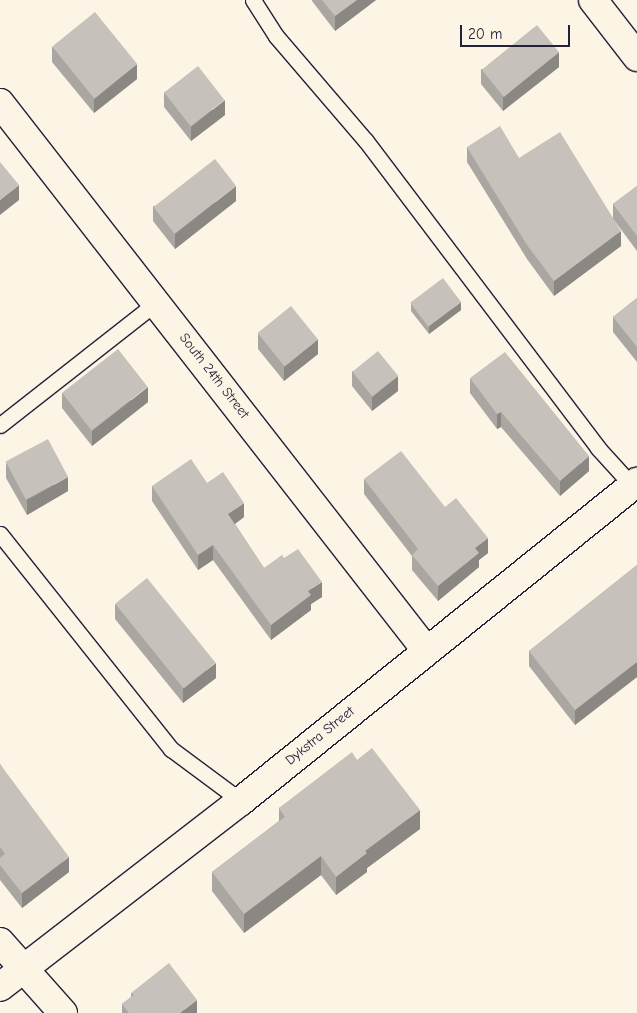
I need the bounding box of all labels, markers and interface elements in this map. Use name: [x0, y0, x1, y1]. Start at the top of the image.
scale bar: [462, 15, 572, 47]
text: 20 m: [468, 25, 502, 43]
street label: South 24th Street: [175, 330, 253, 422]
street label: Dykstra Street: [282, 703, 358, 769]

